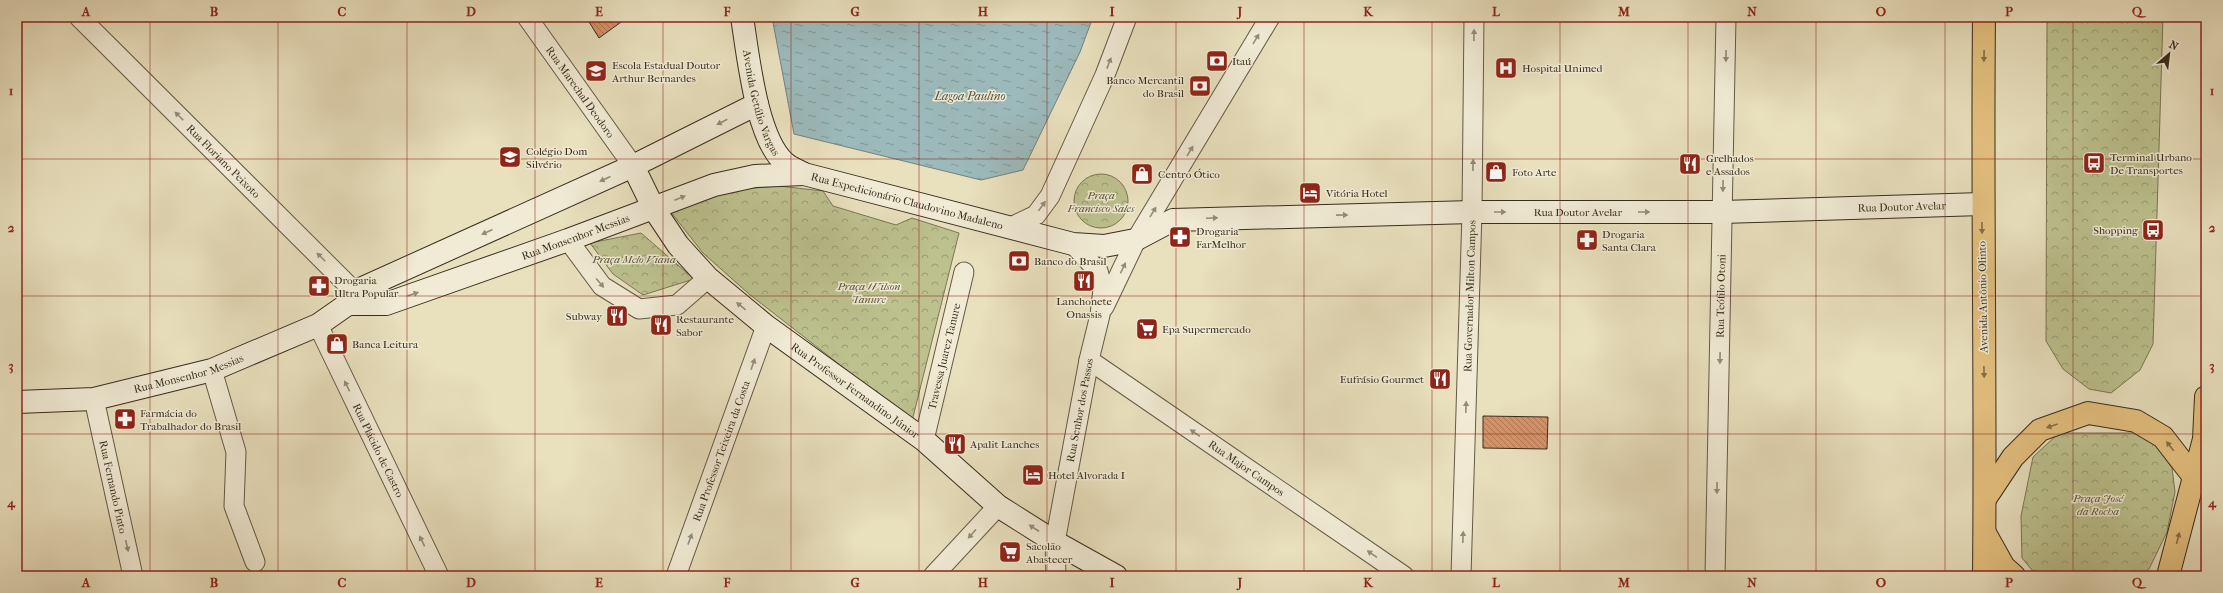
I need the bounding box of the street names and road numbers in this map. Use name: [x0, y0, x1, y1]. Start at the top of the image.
street label: Rua Marechal Deodoro: [543, 44, 618, 141]
street label: Avenida Getúlio Vargas: [740, 48, 783, 158]
street label: Rua Floriano Peixoto: [184, 121, 263, 201]
street label: Rua Expedicionário Claudovino Madaleno: [810, 170, 1005, 232]
street label: Rua Doutor Avelar: [1857, 199, 1947, 214]
street label: Rua Doutor Avelar: [1534, 206, 1622, 219]
street label: Rua Monsenhor Messias: [520, 211, 631, 262]
street label: Rua Governador Milton Campos: [1461, 220, 1478, 372]
street label: Avenida Antônio Olinto: [1976, 241, 1990, 354]
street label: Rua Teófilo Otoni: [1713, 253, 1728, 338]
street label: Travessa Juarez Tanure: [925, 301, 963, 411]
street label: Rua Professor Fernandino Júnior: [788, 340, 922, 441]
street label: Rua Monsenhor Messias: [132, 351, 245, 396]
street label: Rua Senhor dos Passos: [1064, 357, 1096, 463]
street label: Rua Professor Teixeira da Costa: [690, 378, 753, 523]
street label: Rua Plácido de Castro: [350, 401, 407, 500]
street label: Rua Major Campos: [1206, 437, 1287, 499]
street label: Rua Fernando Pinto: [97, 439, 130, 535]

